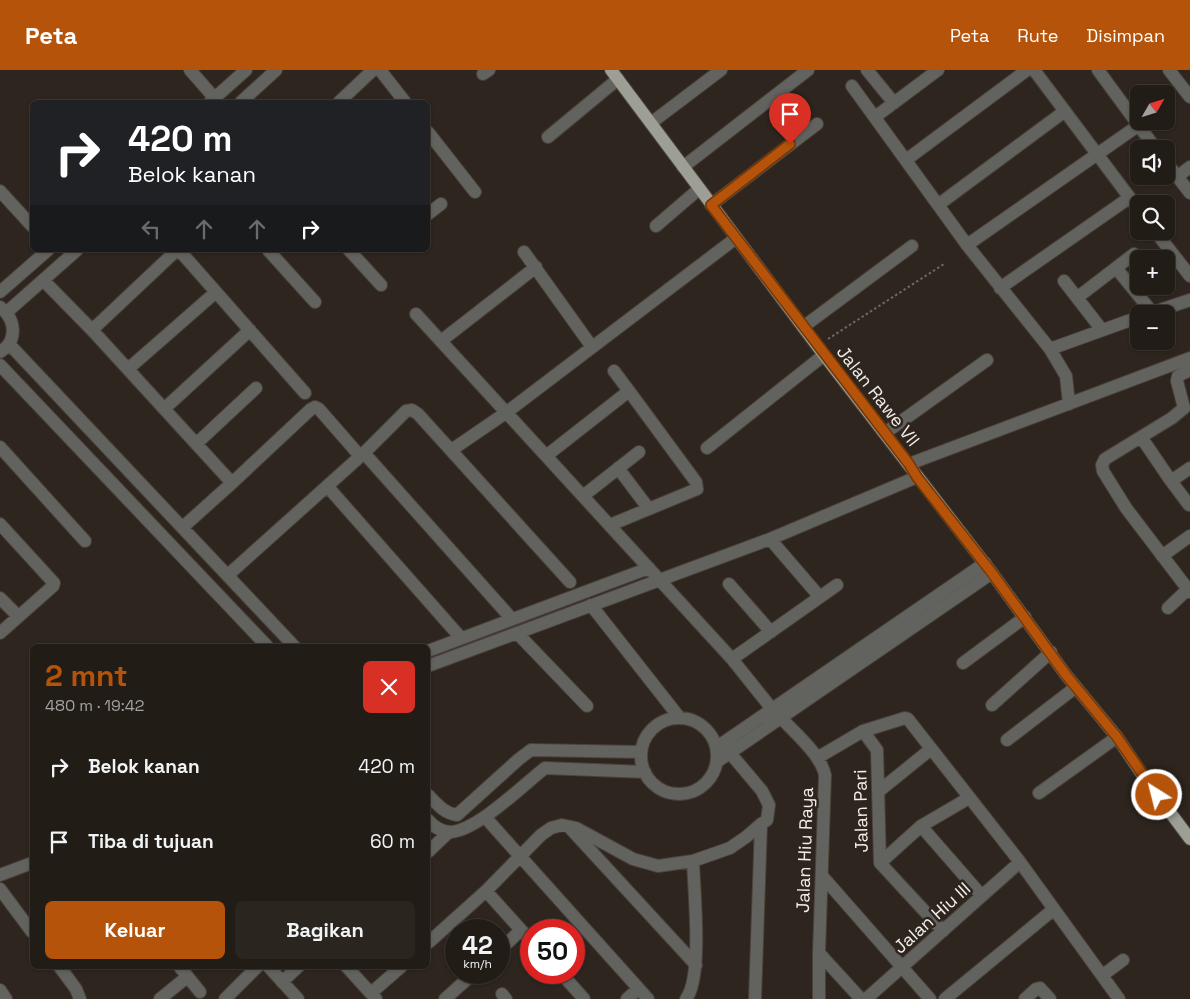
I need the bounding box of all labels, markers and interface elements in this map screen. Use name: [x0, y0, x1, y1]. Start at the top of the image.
text: Peta: [25, 20, 78, 51]
text: Peta: [950, 24, 989, 47]
text: Rute: [1017, 24, 1058, 47]
text: Disimpan: [1086, 24, 1165, 47]
north arrow: [1130, 85, 1175, 130]
map controls: [1130, 85, 1175, 350]
pin: [769, 93, 811, 144]
icon: arrive: [776, 100, 804, 128]
text: 420 m: [128, 117, 233, 161]
icon: right: [45, 120, 110, 185]
button: sound: [1130, 140, 1175, 185]
text: Belok kanan: [128, 160, 256, 188]
button: search: [1130, 195, 1175, 240]
icon: left: [137, 215, 165, 243]
icon: ahead: [190, 215, 218, 243]
icon: ahead: [243, 215, 271, 243]
icon: right: [296, 215, 324, 243]
button: +: [1130, 250, 1175, 295]
button: −: [1130, 305, 1175, 350]
street label: Jalan Rawe VII: [832, 341, 925, 451]
text: 2 mnt: [45, 656, 128, 695]
button: close: [363, 661, 415, 713]
text: 480 m · 19:42: [45, 695, 145, 716]
icon: right: [45, 753, 73, 781]
text: Belok kanan: [88, 754, 200, 779]
text: 420 m: [358, 754, 415, 779]
position arrow: [1130, 768, 1182, 820]
street label: Jalan Pari: [848, 769, 873, 853]
street label: Jalan Hiu Raya: [791, 787, 818, 913]
icon: arrive: [45, 828, 73, 856]
text: Tiba di tujuan: [88, 829, 214, 854]
text: 60 m: [370, 829, 415, 854]
street label: Jalan Hiu III: [888, 877, 975, 958]
button: Keluar: [45, 901, 225, 959]
button: Bagikan: [235, 901, 415, 959]
speed limit sign: 50: [520, 919, 585, 984]
text: 42: [462, 929, 493, 961]
text: km/h: [463, 956, 492, 972]

